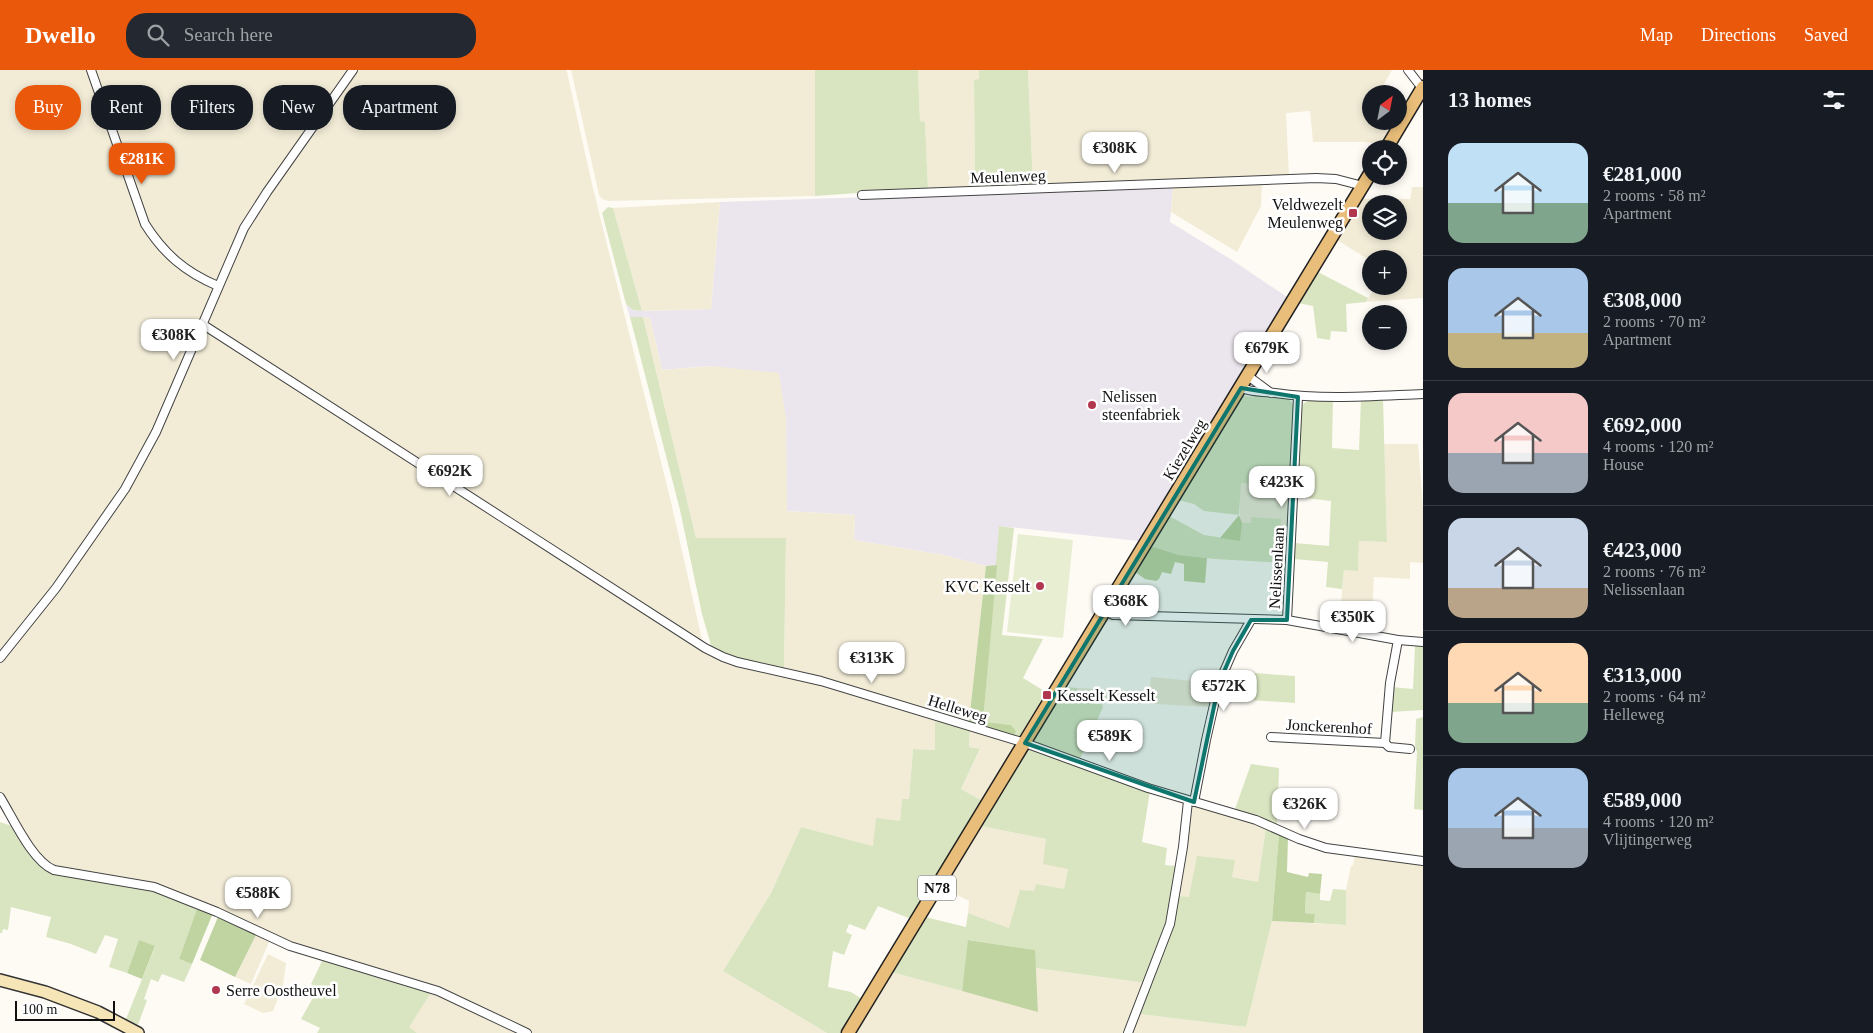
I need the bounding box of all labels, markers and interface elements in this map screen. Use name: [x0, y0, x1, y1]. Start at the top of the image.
search box: [126, 13, 476, 58]
icon: search: [144, 21, 172, 49]
text: Dwello: [25, 22, 96, 48]
text: Search here: [184, 24, 273, 45]
text: Map: [1640, 25, 1673, 45]
text: Directions: [1701, 25, 1776, 45]
text: Saved: [1804, 25, 1848, 45]
chip: Buy: [15, 85, 81, 130]
chip: Rent: [91, 85, 161, 130]
chip: Filters: [171, 85, 253, 130]
chip: New: [263, 85, 333, 130]
chip: Apartment: [343, 85, 456, 130]
north arrow: [1362, 85, 1408, 130]
map controls: [1362, 85, 1407, 350]
icon: filters: [1820, 86, 1848, 114]
text: 13 homes: [1448, 88, 1531, 112]
pin: €308K: [1080, 132, 1150, 174]
text: €308K: [1093, 139, 1137, 156]
button: locate: [1362, 140, 1407, 185]
pin: €281K: [107, 142, 177, 185]
text: €281K: [120, 150, 164, 167]
text: €281,000: [1603, 162, 1682, 186]
icon: home: [1488, 163, 1548, 223]
street label: Meulenweg: [970, 167, 1046, 187]
text: 2 rooms · 58 m²: [1603, 187, 1706, 204]
button: layers: [1362, 195, 1407, 240]
place label: Veldwezelt Meulenweg: [1267, 196, 1344, 232]
text: Apartment: [1603, 205, 1671, 222]
marker: Veldwezelt Meulenweg: [1347, 207, 1359, 219]
button: +: [1362, 250, 1407, 295]
icon: home: [1488, 288, 1548, 348]
text: €308,000: [1603, 288, 1682, 312]
button: −: [1362, 305, 1407, 350]
text: 2 rooms · 70 m²: [1603, 313, 1706, 330]
pin: €308K: [139, 318, 209, 361]
text: €308K: [152, 326, 196, 343]
text: Apartment: [1603, 331, 1671, 348]
pin: €679K: [1232, 332, 1302, 374]
text: €679K: [1245, 339, 1289, 356]
place label: Nelissen steenfabriek: [1102, 388, 1180, 423]
marker: Nelissen steenfabriek: [1086, 399, 1098, 411]
icon: home: [1488, 413, 1548, 473]
text: €692,000: [1603, 413, 1682, 437]
street label: Kiezelweg: [1160, 416, 1210, 483]
text: 4 rooms · 120 m²: [1603, 438, 1714, 455]
pin: €692K: [415, 454, 485, 497]
text: House: [1603, 456, 1644, 473]
text: €692K: [428, 462, 472, 479]
pin: €423K: [1247, 466, 1317, 508]
text: €423K: [1260, 473, 1304, 490]
street label: Nelissenlaan: [1266, 527, 1287, 609]
icon: home: [1488, 538, 1548, 598]
text: €423,000: [1603, 538, 1682, 562]
text: 2 rooms · 76 m²: [1603, 563, 1706, 580]
place label: KVC Kesselt: [945, 578, 1031, 595]
marker: KVC Kesselt: [1034, 580, 1046, 592]
text: Nelissenlaan: [1603, 581, 1685, 598]
pin: €368K: [1091, 584, 1161, 627]
text: €368K: [1104, 592, 1148, 609]
pin: €350K: [1318, 600, 1388, 643]
text: €350K: [1331, 608, 1375, 625]
pin: €313K: [837, 642, 907, 684]
text: €313K: [850, 649, 894, 666]
icon: home: [1488, 663, 1548, 723]
text: €313,000: [1603, 663, 1682, 687]
pin: €572K: [1189, 670, 1259, 712]
text: €572K: [1202, 677, 1246, 694]
place label: Kesselt Kesselt: [1057, 687, 1156, 704]
text: 2 rooms · 64 m²: [1603, 688, 1706, 705]
marker: Kesselt Kesselt: [1041, 689, 1053, 701]
street label: Helleweg: [926, 691, 990, 727]
text: Helleweg: [1603, 706, 1664, 723]
street label: Jonckerenhof: [1285, 716, 1373, 737]
pin: €589K: [1075, 720, 1145, 762]
text: €589K: [1088, 727, 1132, 744]
pin: €326K: [1270, 788, 1340, 830]
icon: home: [1488, 788, 1548, 848]
text: €589,000: [1603, 788, 1682, 812]
text: €326K: [1283, 795, 1327, 812]
text: 4 rooms · 120 m²: [1603, 813, 1714, 830]
text: Vlijtingerweg: [1603, 831, 1692, 848]
pin: €588K: [223, 876, 293, 919]
road number: N78: [918, 876, 956, 900]
text: €588K: [236, 884, 280, 901]
place label: Serre Oostheuvel: [226, 982, 337, 999]
marker: Serre Oostheuvel: [210, 984, 222, 996]
scale bar: [15, 998, 115, 1021]
text: 100 m: [22, 1002, 57, 1017]

